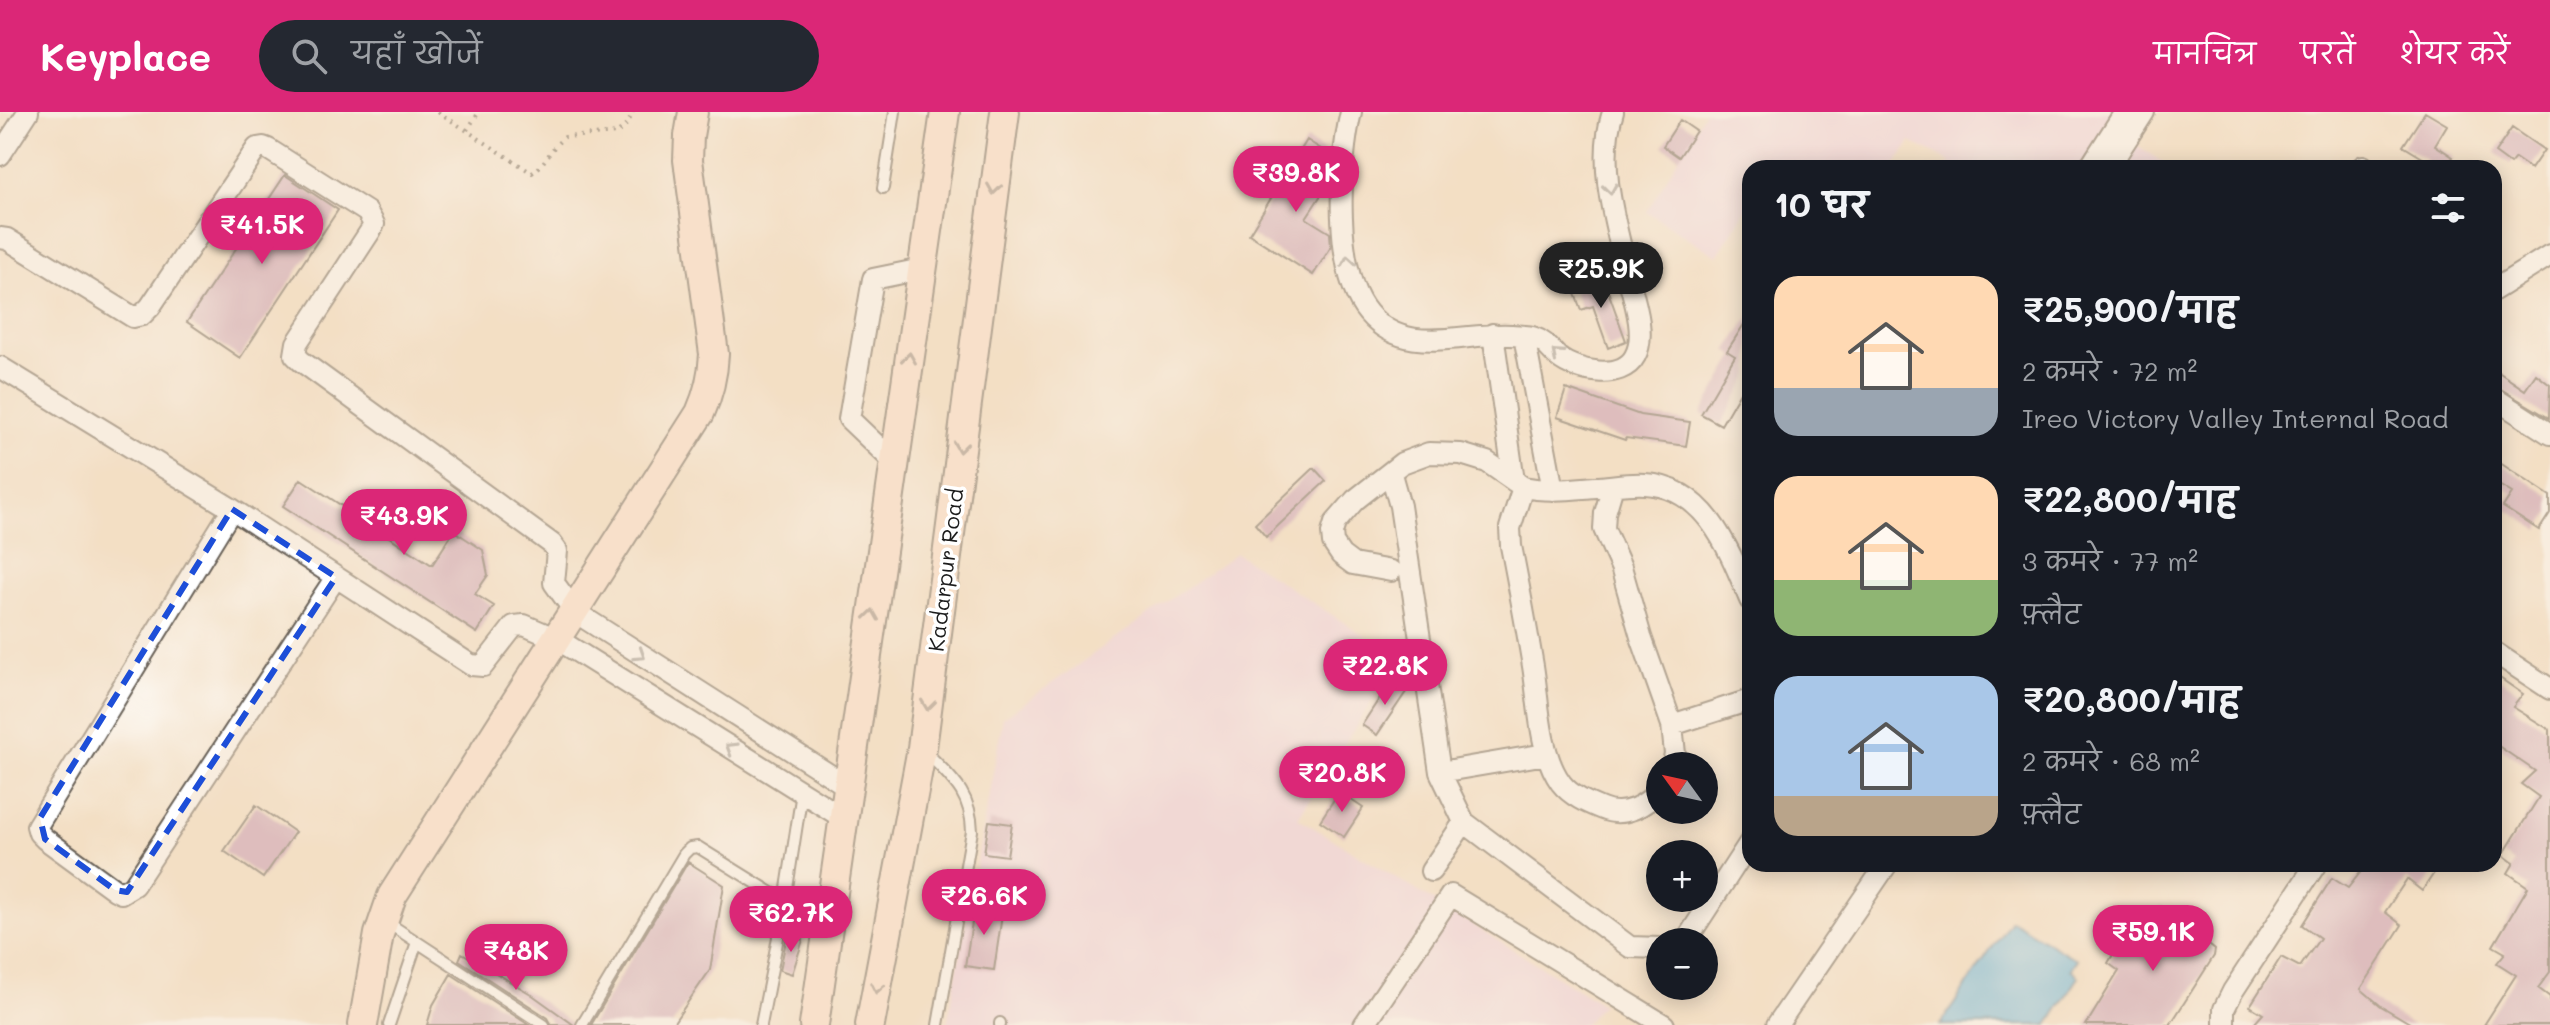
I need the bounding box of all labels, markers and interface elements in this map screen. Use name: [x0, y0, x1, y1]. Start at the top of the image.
search box: [259, 20, 819, 92]
text: Keyplace: [40, 31, 211, 81]
text: यहाँ खोजें: [351, 32, 482, 72]
icon: search: [287, 34, 331, 78]
text: मानचित्र: [2154, 35, 2256, 71]
text: परतें: [2300, 35, 2355, 71]
text: शेयर करें: [2399, 35, 2510, 71]
pin: ₹39.8K: [1231, 146, 1361, 214]
text: ₹39.8K: [1251, 155, 1341, 189]
text: 10 घर: [1774, 181, 1868, 226]
one-way arrow: [986, 182, 1003, 196]
one-way arrow: [1601, 182, 1618, 196]
icon: filters: [2426, 186, 2470, 230]
pin: ₹41.5K: [197, 198, 327, 266]
text: ₹41.5K: [219, 207, 305, 241]
pin: ₹25.9K: [1536, 242, 1666, 310]
text: ₹25.9K: [1557, 251, 1645, 285]
one-way arrow: [1340, 255, 1357, 268]
text: ₹25,900/माह: [2022, 286, 2238, 331]
icon: home: [1838, 308, 1934, 404]
one-way arrow: [1551, 349, 1566, 364]
one-way arrow: [900, 351, 917, 365]
text: 2 कमरे · 72 m²: [2022, 354, 2197, 388]
text: Ireo Victory Valley Internal Road: [2022, 401, 2449, 435]
one-way arrow: [952, 440, 969, 454]
text: ₹22,800/माह: [2022, 476, 2237, 521]
street label: Kadarpur Road: [921, 487, 969, 653]
pin: ₹43.9K: [339, 489, 469, 557]
text: ₹43.9K: [359, 498, 449, 532]
icon: home: [1838, 508, 1934, 604]
text: 3 कमरे · 77 m²: [2022, 544, 2198, 578]
text: फ़्लैट: [2022, 597, 2081, 631]
one-way arrow: [863, 608, 880, 622]
pin: ₹22.8K: [1320, 639, 1450, 707]
one-way arrow: [631, 645, 645, 660]
text: ₹22.8K: [1341, 648, 1429, 682]
text: ₹20,800/माह: [2022, 676, 2240, 721]
one-way arrow: [919, 699, 936, 712]
icon: home: [1838, 708, 1934, 804]
one-way arrow: [725, 742, 740, 758]
text: 2 कमरे · 68 m²: [2022, 744, 2200, 778]
pin: ₹20.8K: [1277, 746, 1407, 814]
north arrow: [1646, 752, 1718, 824]
map controls: [1646, 752, 1718, 1000]
text: ₹20.8K: [1297, 755, 1387, 789]
text: फ़्लैट: [2022, 797, 2081, 831]
button: +: [1646, 840, 1718, 912]
pin: ₹26.6K: [919, 869, 1049, 937]
text: ₹26.6K: [940, 878, 1028, 912]
pin: ₹62.7K: [726, 886, 856, 954]
text: ₹62.7K: [747, 895, 835, 929]
pin: ₹59.1K: [2088, 905, 2218, 973]
text: ₹59.1K: [2111, 914, 2195, 948]
pin: ₹48K: [469, 924, 563, 992]
button: −: [1646, 928, 1718, 1000]
text: ₹48K: [483, 933, 549, 967]
one-way arrow: [870, 982, 887, 995]

